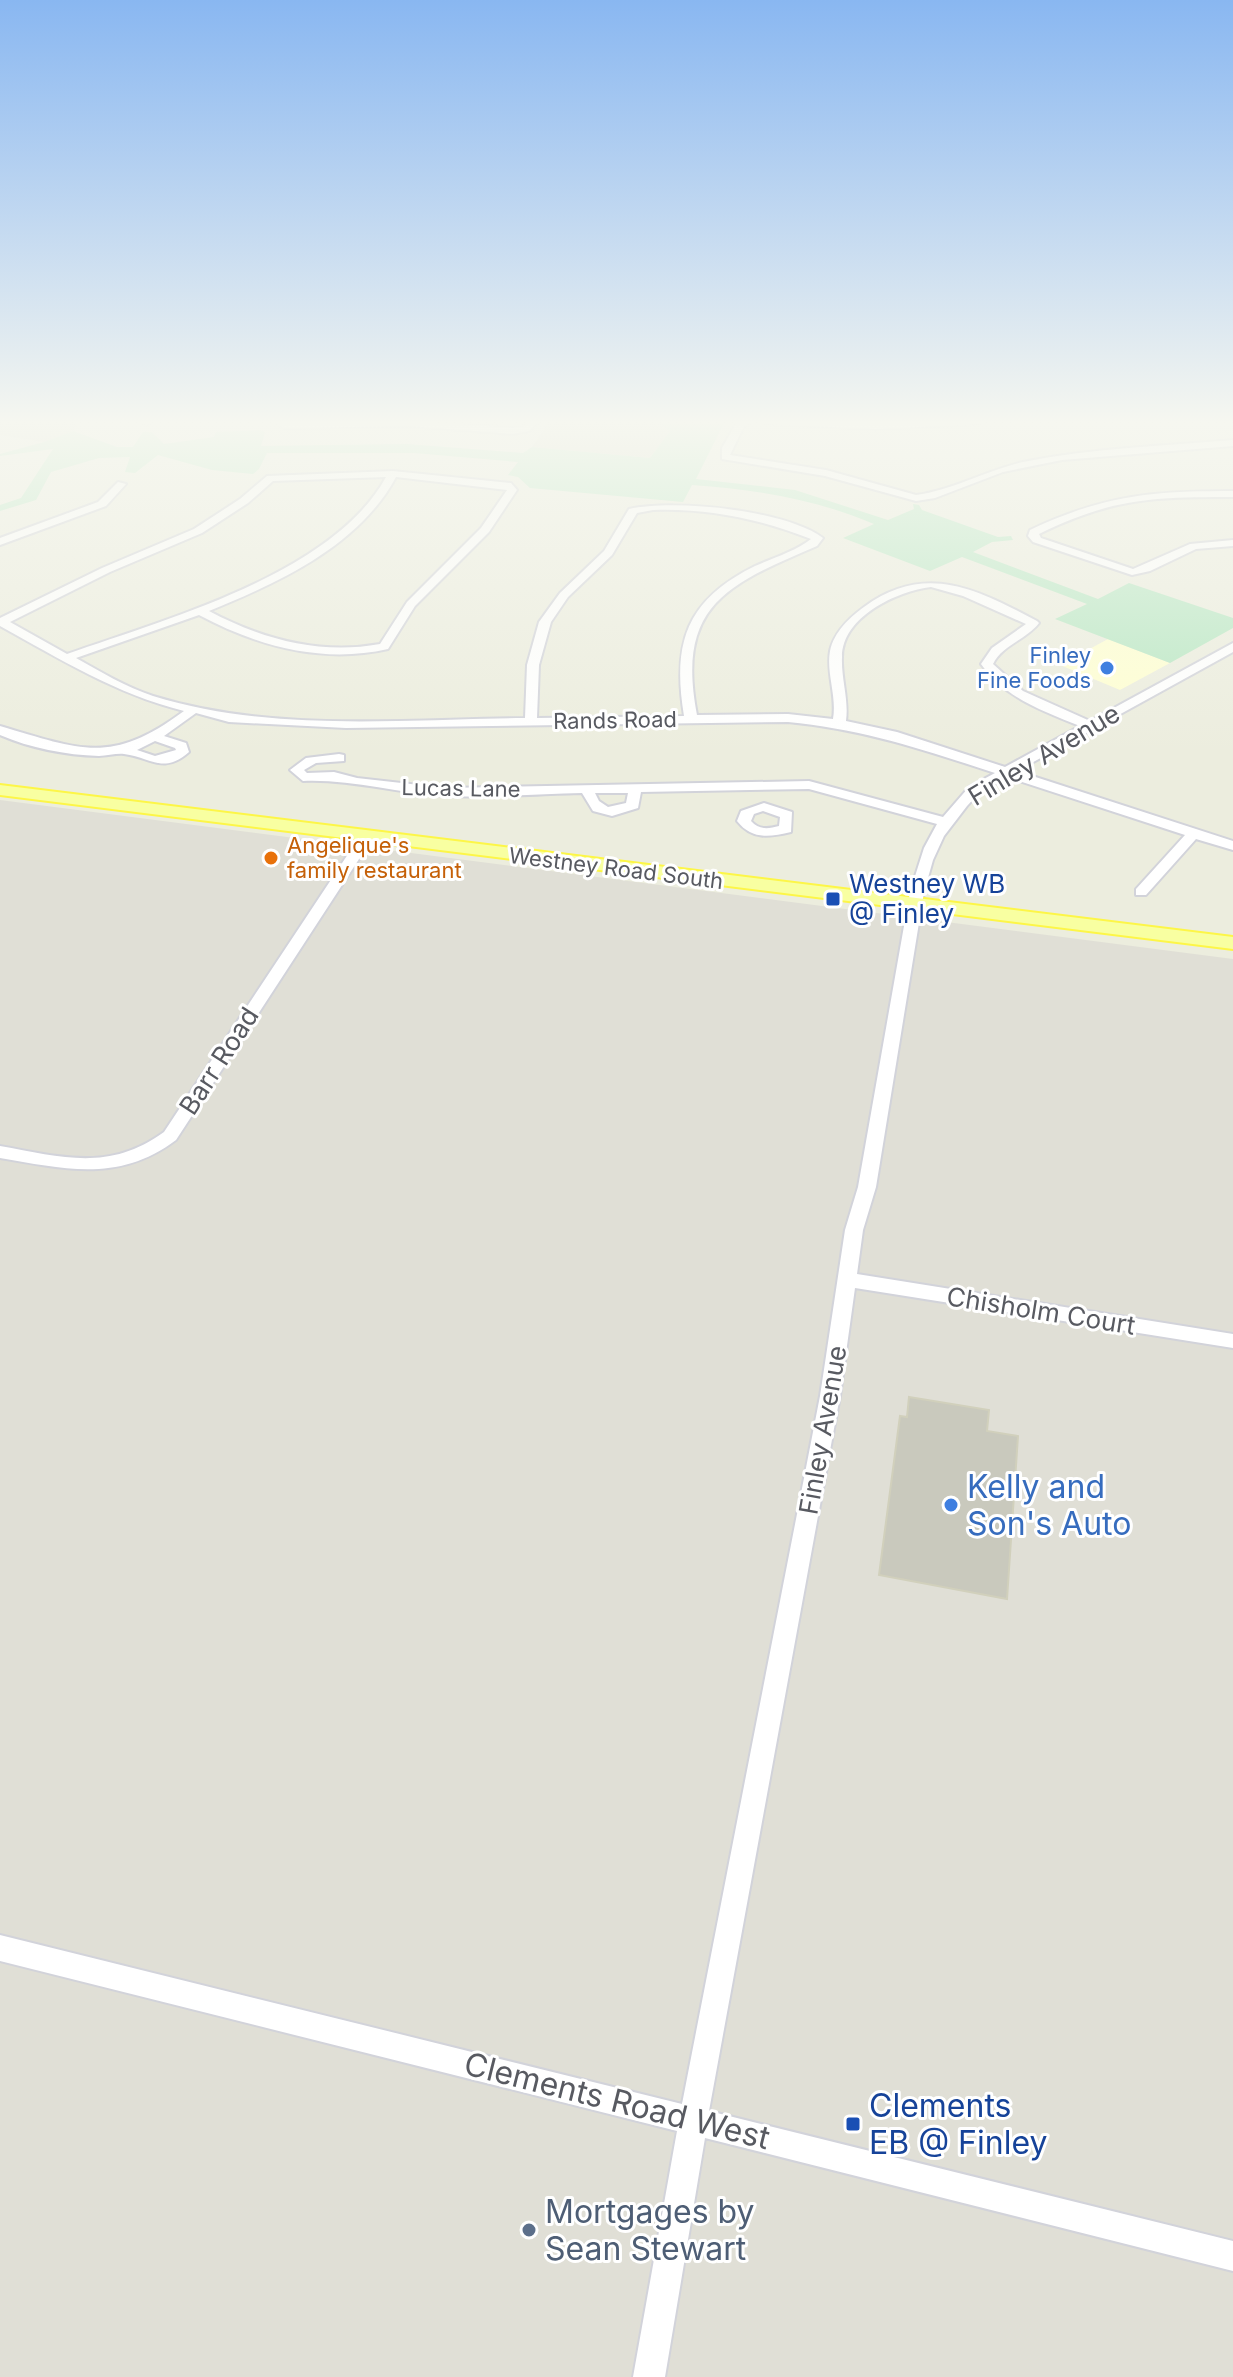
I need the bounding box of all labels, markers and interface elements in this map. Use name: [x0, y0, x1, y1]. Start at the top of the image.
place label: Finley Fine Foods: [977, 642, 1091, 693]
marker: Finley Fine Foods: [1098, 659, 1116, 677]
street label: Finley Avenue: [962, 697, 1125, 812]
street label: Rands Road: [553, 706, 677, 734]
street label: Lucas Lane: [401, 774, 521, 802]
place label: Angelique's family restaurant: [287, 832, 462, 883]
street label: Westney Road South: [507, 842, 725, 894]
marker: Angelique's family restaurant: [262, 849, 280, 867]
place label: Westney WB @ Finley: [849, 868, 1005, 929]
marker: Westney WB @ Finley: [824, 890, 842, 908]
street label: Barr Road: [172, 1001, 265, 1120]
street label: Chisholm Court: [945, 1280, 1138, 1341]
street label: Finley Avenue: [792, 1343, 853, 1517]
place label: Kelly and Son's Auto: [967, 1467, 1131, 1543]
marker: Kelly and Son's Auto: [942, 1496, 960, 1514]
street label: Clements Road West: [460, 2044, 774, 2157]
place label: Clements EB @ Finley: [869, 2086, 1047, 2162]
marker: Clements EB @ Finley: [844, 2115, 862, 2133]
place label: Mortgages by Sean Stewart: [545, 2192, 755, 2268]
marker: Mortgages by Sean Stewart: [520, 2221, 538, 2239]

